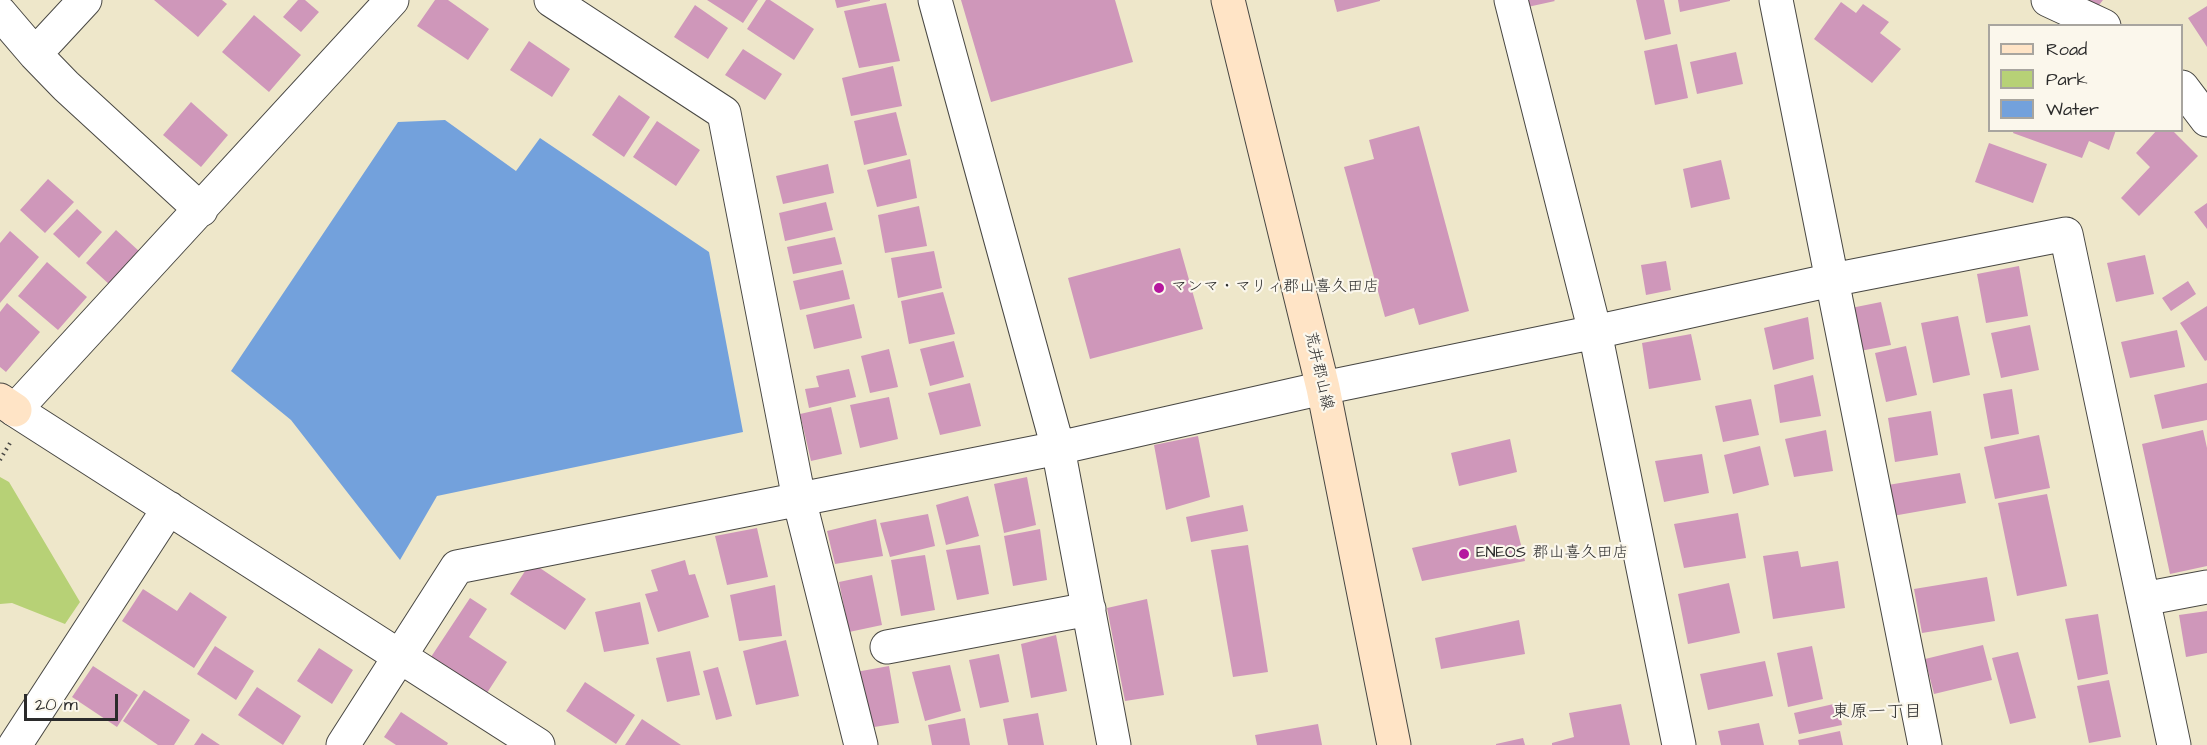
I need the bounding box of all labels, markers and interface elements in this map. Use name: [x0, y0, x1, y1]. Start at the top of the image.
legend: [1988, 24, 2183, 132]
text: Road: [2046, 37, 2087, 62]
text: Park: [2046, 67, 2088, 92]
text: Water: [2046, 97, 2099, 122]
place label: マンマ・マリィ郡山喜久田店: [1171, 278, 1379, 298]
marker: マンマ・マリィ郡山喜久田店: [1152, 281, 1166, 295]
street label: 荒井郡山線: [1300, 330, 1336, 412]
place label: ENEOS 郡山喜久田店: [1476, 544, 1628, 564]
marker: ENEOS 郡山喜久田店: [1457, 547, 1471, 561]
scale bar: [27, 682, 122, 720]
text: 20 m: [35, 692, 78, 717]
district label: 東原一丁目: [1832, 702, 1922, 724]

